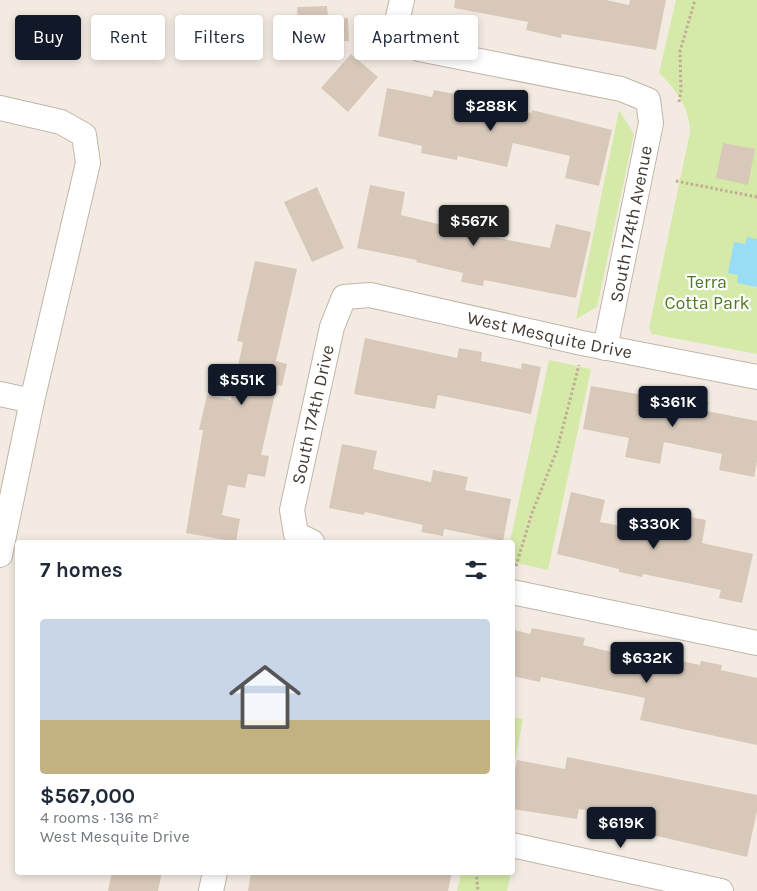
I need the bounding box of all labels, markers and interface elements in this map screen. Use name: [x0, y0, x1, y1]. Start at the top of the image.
chip: Buy: [15, 15, 81, 60]
chip: Rent: [91, 15, 165, 60]
chip: Filters: [175, 15, 263, 60]
chip: New: [273, 15, 344, 60]
chip: Apartment: [354, 15, 478, 60]
pin: $288K: [456, 90, 526, 132]
text: $288K: [465, 96, 517, 115]
street label: South 174th Avenue: [605, 144, 657, 304]
pin: $567K: [439, 204, 509, 247]
text: $567K: [450, 211, 498, 230]
park label: Terra Cotta Park: [664, 271, 750, 314]
street label: West Mesquite Drive: [465, 306, 634, 364]
street label: South 174th Drive: [287, 343, 339, 486]
pin: $551K: [207, 364, 277, 406]
text: $551K: [219, 370, 265, 389]
pin: $361K: [638, 386, 708, 428]
text: $361K: [650, 392, 696, 411]
pin: $330K: [619, 508, 689, 550]
text: $330K: [628, 514, 680, 533]
icon: filters: [462, 556, 490, 584]
text: 7 homes: [40, 558, 123, 582]
pin: $632K: [612, 642, 682, 684]
text: $632K: [622, 648, 672, 667]
icon: home: [220, 652, 310, 742]
text: $567,000: [40, 784, 135, 808]
pin: $619K: [586, 806, 656, 849]
text: 4 rooms · 136 m²: [40, 808, 159, 827]
text: $619K: [598, 813, 644, 832]
text: West Mesquite Drive: [40, 827, 190, 846]

